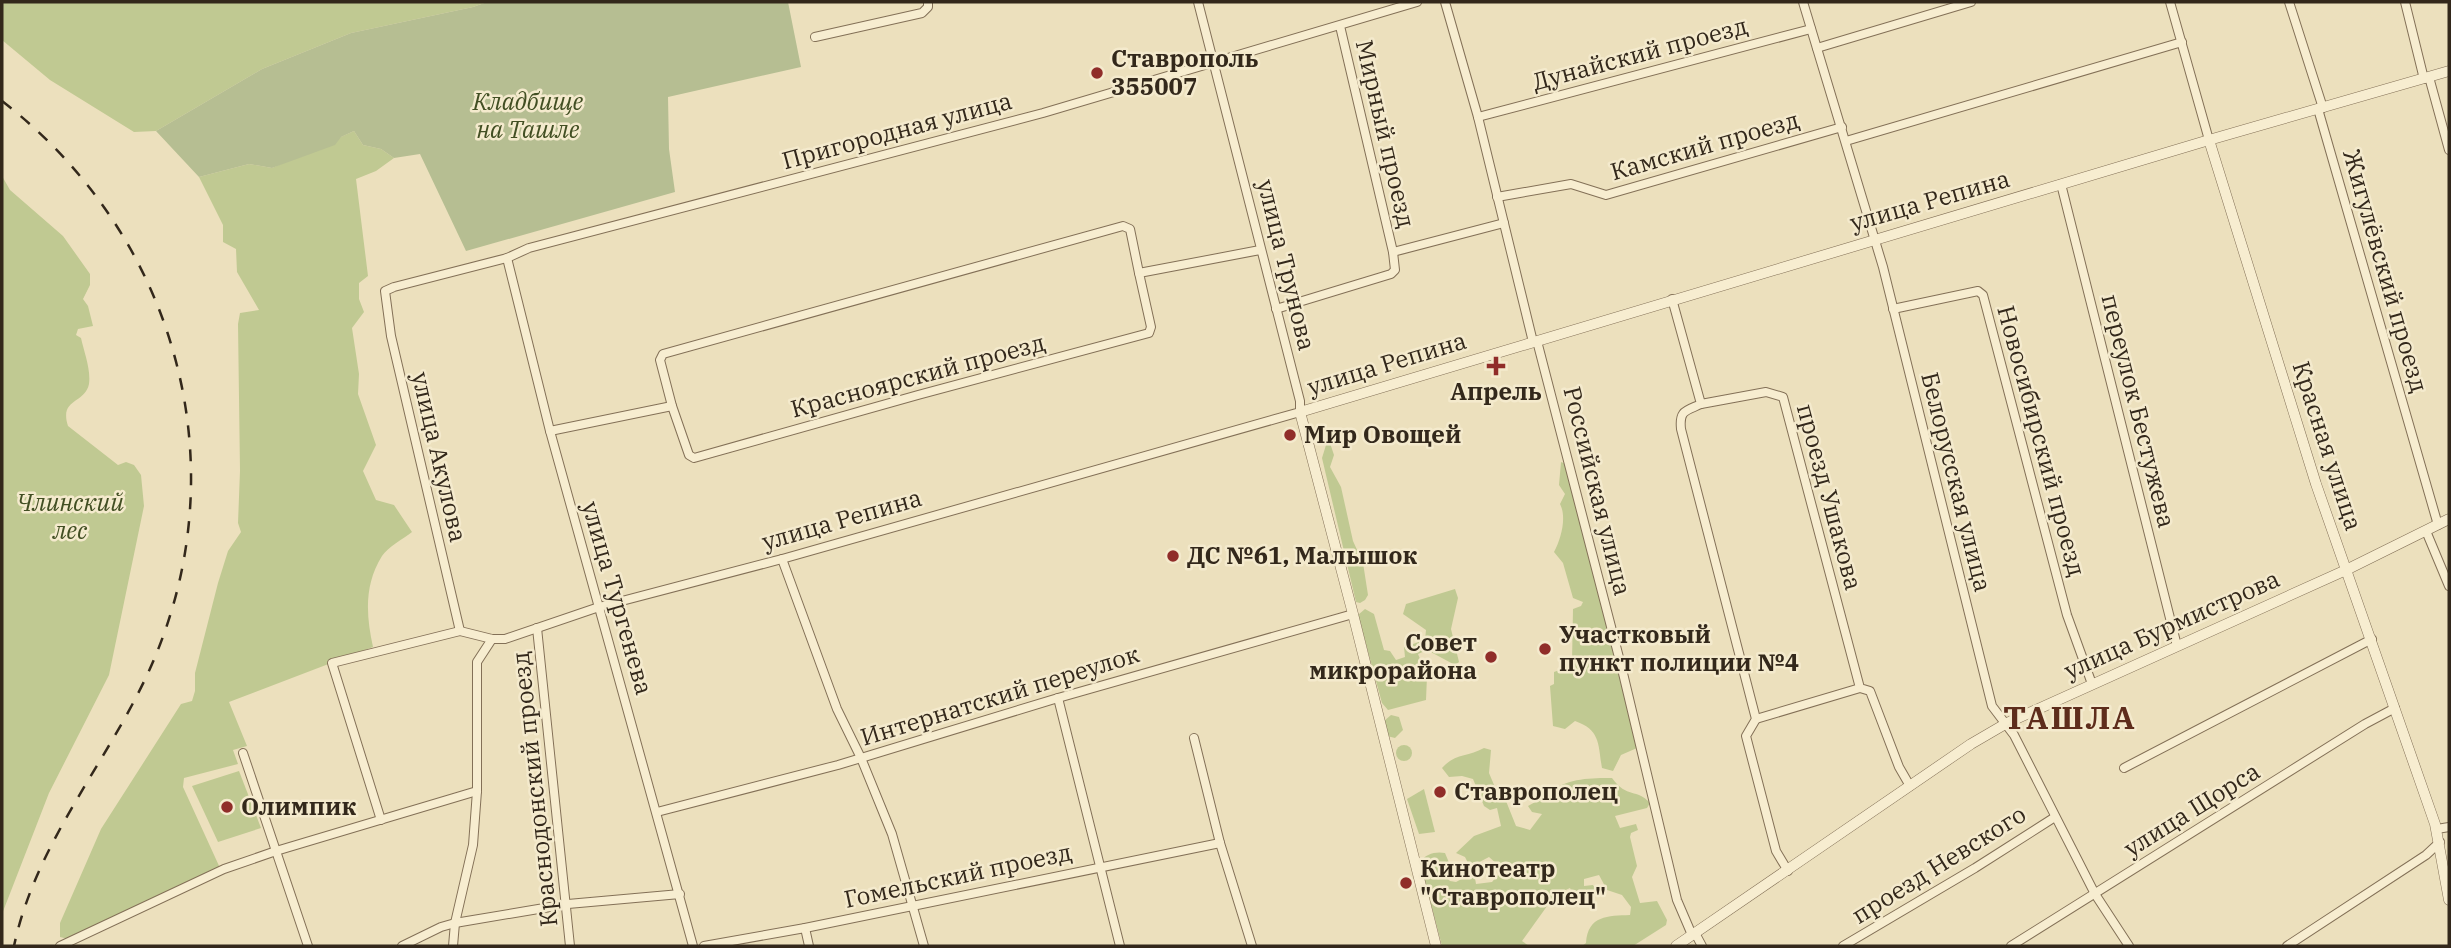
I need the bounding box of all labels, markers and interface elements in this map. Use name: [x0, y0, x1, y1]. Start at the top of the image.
street label: Дунайский проезд: [1529, 9, 1751, 97]
street label: Мирный проезд: [1349, 37, 1423, 231]
place label: Ставрополь 355007: [1111, 42, 1259, 102]
marker: Ставрополь 355007: [1089, 65, 1105, 81]
street label: Пригородная улица: [778, 84, 1015, 176]
park label: Кладбище на Ташле: [472, 85, 584, 145]
street label: Камский проезд: [1607, 103, 1803, 187]
street label: Жигулёвский проезд: [2336, 145, 2436, 396]
street label: улица Репина: [1846, 162, 2013, 238]
street label: улица Трунова: [1250, 176, 1324, 354]
street label: переулок Бестужева: [2094, 291, 2184, 531]
street label: Новосибирский проезд: [1990, 302, 2094, 580]
street label: улица Репина: [1303, 324, 1470, 402]
street label: Красноярский проезд: [787, 326, 1049, 424]
street label: Красная улица: [2286, 357, 2370, 534]
marker: Апрель: [1488, 358, 1504, 374]
street label: улица Акулова: [405, 369, 475, 545]
street label: Белорусская улица: [1914, 369, 2000, 595]
place label: Апрель: [1450, 375, 1542, 407]
street label: Российская улица: [1557, 383, 1639, 599]
street label: проезд Ушакова: [1790, 400, 1870, 593]
place label: Мир Овощей: [1304, 418, 1461, 450]
marker: Мир Овощей: [1282, 427, 1298, 443]
street label: улица Репина: [758, 481, 925, 557]
park label: Члинский лес: [16, 486, 124, 546]
street label: улица Тургенева: [575, 497, 661, 698]
place label: ДС №61, Малышок: [1187, 539, 1417, 571]
marker: ДС №61, Малышок: [1165, 548, 1181, 564]
street label: улица Бурмистрова: [2059, 562, 2284, 686]
place label: Участковый пункт полиции №4: [1559, 618, 1799, 678]
place label: Совет микрорайона: [1309, 626, 1477, 686]
street label: Интернатский переулок: [856, 637, 1143, 753]
marker: Участковый пункт полиции №4: [1537, 641, 1553, 657]
marker: Совет микрорайона: [1483, 649, 1499, 665]
street label: Краснодонский проезд: [504, 650, 564, 928]
district label: ТАШЛА: [2003, 696, 2137, 738]
street label: улица Щорса: [2117, 755, 2266, 864]
place label: Ставрополец: [1454, 775, 1618, 807]
marker: Ставрополец: [1432, 784, 1448, 800]
place label: Олимпик: [241, 790, 356, 822]
street label: проезд Невского: [1845, 798, 2032, 931]
marker: Олимпик: [219, 799, 235, 815]
street label: Гомельский проезд: [841, 835, 1075, 915]
place label: Кинотеатр "Ставрополец": [1420, 852, 1606, 912]
marker: Кинотеатр "Ставрополец": [1398, 875, 1414, 891]

